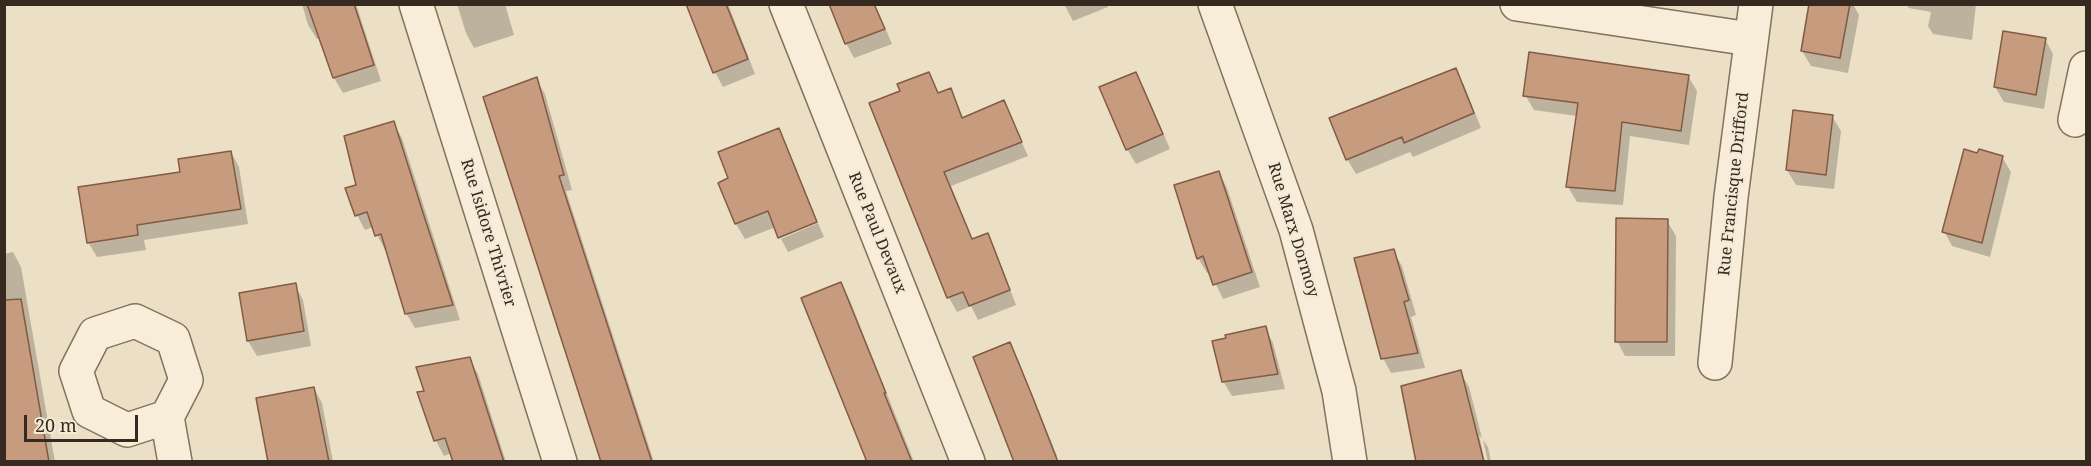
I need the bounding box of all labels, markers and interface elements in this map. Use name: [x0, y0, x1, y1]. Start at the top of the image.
street label: Rue Francisque Drifford: [1715, 91, 1753, 277]
street label: Rue Isidore Thivrier: [456, 157, 520, 309]
street label: Rue Marx Dormoy: [1263, 160, 1323, 300]
street label: Rue Paul Devaux: [844, 170, 910, 296]
scale bar: [27, 403, 141, 441]
text: 20 m: [35, 413, 77, 437]

